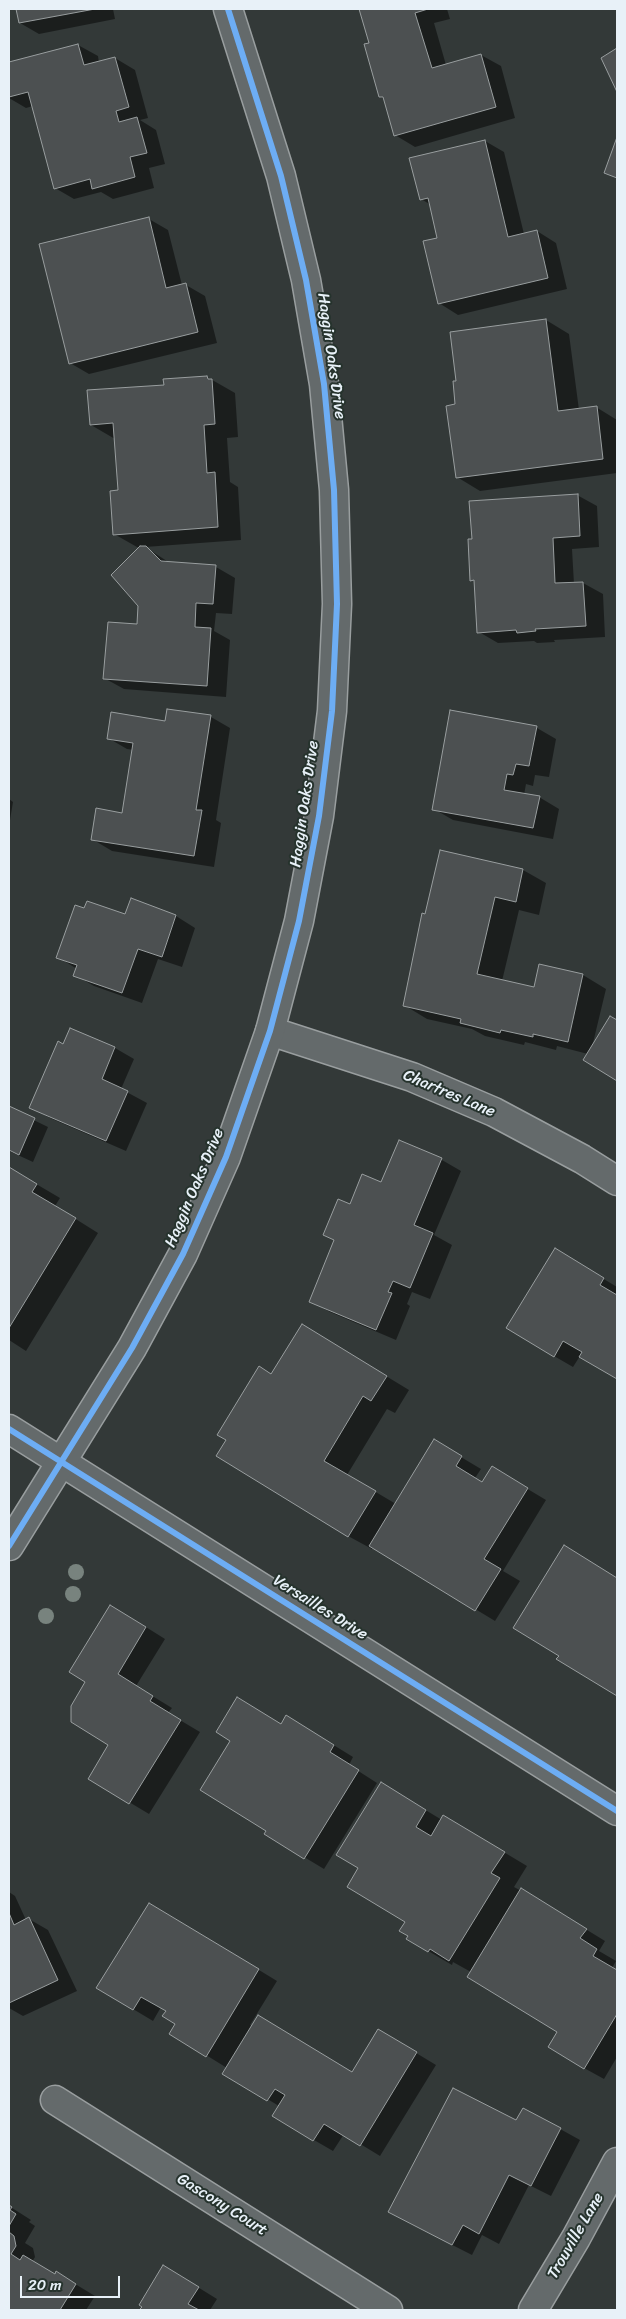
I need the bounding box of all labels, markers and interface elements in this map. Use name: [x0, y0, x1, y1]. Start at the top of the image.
street label: Haggin Oaks Drive: [313, 292, 349, 420]
street label: Haggin Oaks Drive: [287, 740, 323, 868]
street label: Chartres Lane: [400, 1066, 498, 1122]
street label: Haggin Oaks Drive: [161, 1126, 229, 1250]
street label: Versailles Drive: [269, 1571, 371, 1645]
street label: Gascony Court: [173, 2170, 271, 2240]
street label: Trouville Lane: [544, 2189, 608, 2283]
scale bar: [22, 2266, 122, 2298]
text: 20 m: [28, 2272, 62, 2298]

